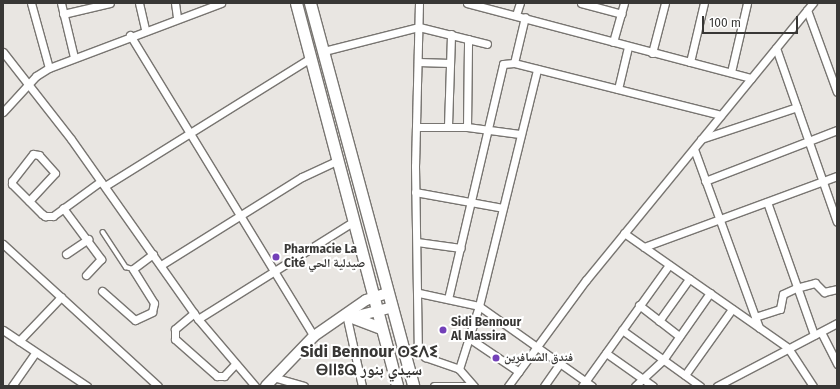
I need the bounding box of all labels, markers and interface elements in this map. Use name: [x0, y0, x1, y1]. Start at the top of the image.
scale bar: [704, 8, 800, 34]
text: 100 m: [709, 16, 741, 30]
place label: Pharmacie La Cité صيدلية الحي: [284, 243, 365, 271]
marker: Pharmacie La Cité صيدلية الحي: [271, 252, 281, 262]
place label: Sidi Bennour Al Massira: [451, 316, 521, 344]
marker: Sidi Bennour Al Massira: [438, 325, 448, 335]
district label: Sidi Bennour ⵙⵉⴷⵉ ⴱⵏⵏⵓⵕ سيدي بنور: [300, 342, 438, 380]
place label: فندق المسافرين: [504, 351, 573, 365]
marker: فندق المسافرين: [491, 353, 501, 363]

